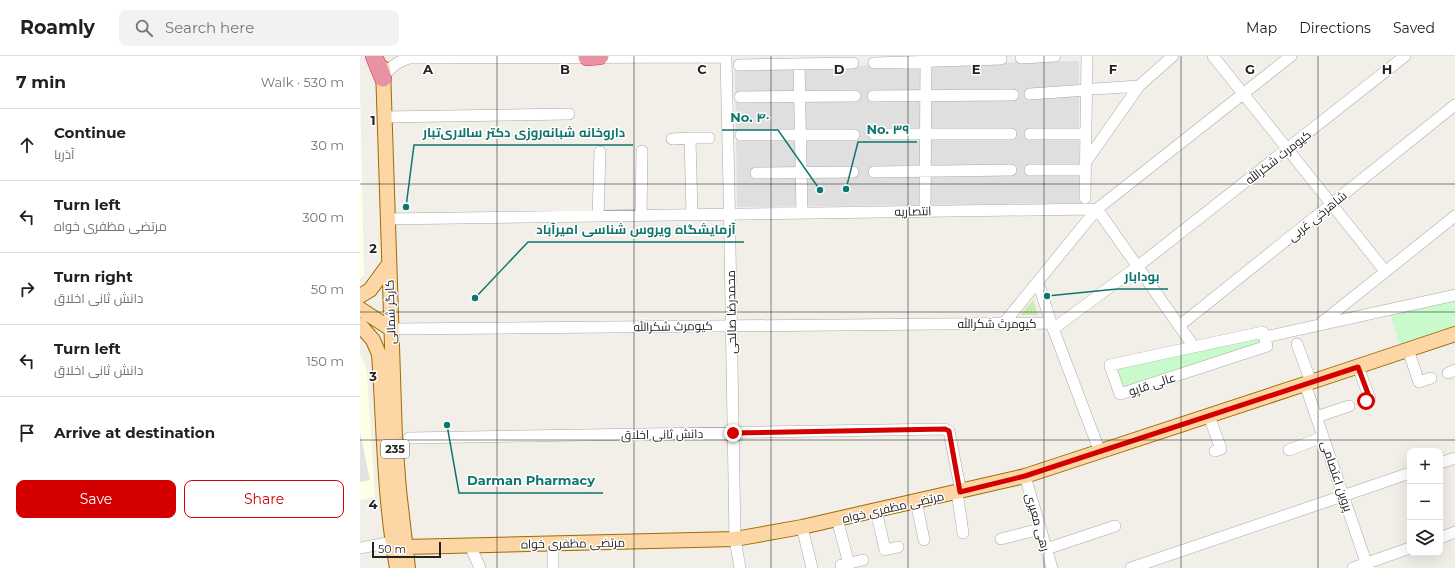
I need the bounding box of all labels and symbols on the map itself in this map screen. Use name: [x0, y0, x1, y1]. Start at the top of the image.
text: A: [422, 61, 434, 77]
text: B: [560, 61, 570, 77]
text: C: [697, 61, 707, 77]
text: D: [834, 61, 845, 77]
text: E: [972, 61, 981, 77]
text: F: [1109, 61, 1117, 77]
text: G: [1245, 61, 1255, 77]
text: H: [1382, 61, 1392, 77]
callout: No. ۴۰: [722, 105, 778, 130]
text: No. ۴۰: [730, 109, 770, 125]
text: 1: [370, 112, 376, 128]
callout: No. ۳۹: [858, 117, 917, 142]
callout: داروخانه شبانه‌روزی دکتر سالاری‌تبار: [414, 120, 633, 145]
text: No. ۳۹: [866, 121, 910, 137]
text: داروخانه شبانه‌روزی دکتر سالاری‌تبار: [422, 124, 625, 141]
street label: کیومرث شکرالله: [1242, 127, 1314, 187]
street label: شاهرخی غربی: [1284, 188, 1350, 244]
street label: انتصاریه: [894, 203, 932, 219]
callout: آزمایشگاه ویروس شناسی امیرآباد: [528, 217, 744, 242]
text: آزمایشگاه ویروس شناسی امیرآباد: [536, 221, 737, 238]
text: 2: [369, 240, 377, 256]
callout: بودابار: [1117, 264, 1168, 289]
text: بودابار: [1123, 268, 1160, 285]
street label: محمدرضا صالحی: [723, 270, 739, 354]
street label: کارگر شمالی: [381, 280, 399, 344]
street label: کیومرث شکرالله: [957, 316, 1037, 331]
street label: کیومرث شکرالله: [633, 318, 713, 334]
text: 3: [368, 368, 377, 384]
street label: عالی قاپو: [1127, 369, 1178, 401]
route start: [1357, 392, 1375, 410]
route end: [724, 424, 742, 442]
street label: دانش ثانی اخلاق: [621, 426, 703, 442]
street label: پروین اعتصامی: [1316, 439, 1356, 515]
road number: 235: [381, 440, 409, 458]
callout: Darman Pharmacy: [459, 468, 603, 493]
text: Darman Pharmacy: [467, 472, 595, 488]
street label: مرتضی مظفری خواه: [841, 488, 945, 526]
street label: رهی معیری: [1023, 491, 1053, 553]
text: 4: [369, 496, 378, 512]
street label: مرتضی مظفری خواه: [521, 535, 625, 551]
scale bar: [372, 540, 441, 559]

